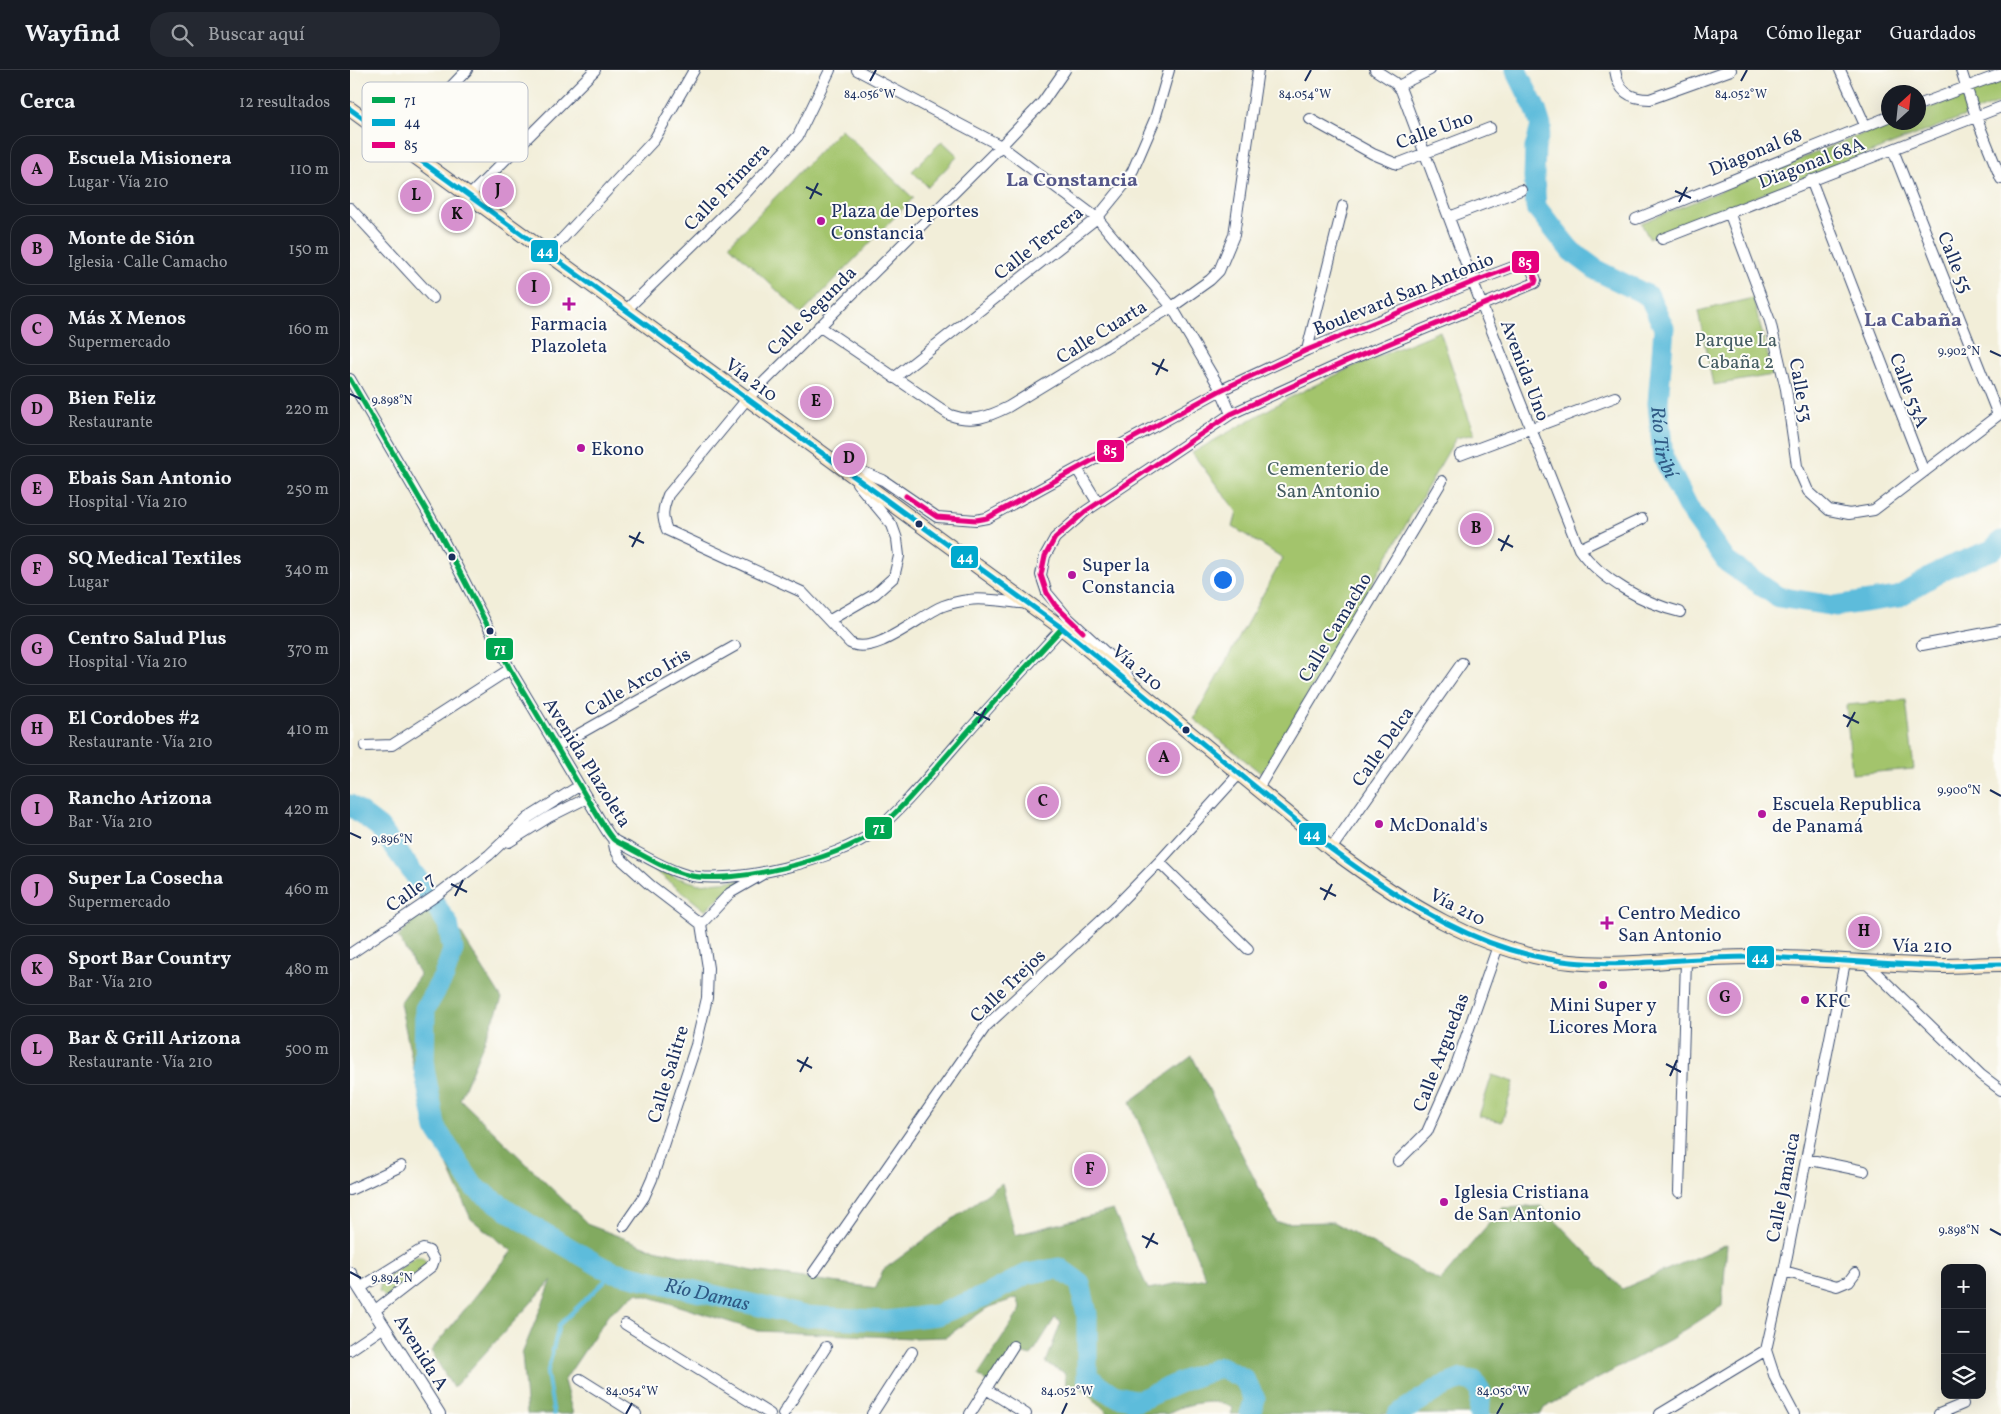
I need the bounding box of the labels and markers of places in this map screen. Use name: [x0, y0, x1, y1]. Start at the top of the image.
pin: J: [482, 172, 514, 210]
pin: L: [400, 177, 432, 215]
pin: K: [441, 196, 473, 234]
place label: Plaza de Deportes Constancia: [831, 199, 979, 247]
marker: Plaza de Deportes Constancia: [815, 215, 827, 227]
pin: I: [518, 269, 550, 307]
marker: Farmacia Plazoleta: [563, 298, 575, 310]
place label: Farmacia Plazoleta: [530, 312, 608, 360]
pin: E: [800, 383, 832, 421]
place label: Ekono: [591, 437, 644, 463]
pin: D: [833, 440, 865, 478]
marker: Ekono: [575, 442, 587, 454]
pin: B: [1460, 510, 1492, 548]
unlabelled marker: [914, 519, 924, 529]
unlabelled marker: [447, 552, 457, 562]
place label: Super la Constancia: [1082, 553, 1175, 601]
marker: Super la Constancia: [1066, 569, 1078, 581]
unlabelled marker: [485, 626, 495, 636]
unlabelled marker: [1181, 725, 1191, 735]
pin: A: [1148, 739, 1180, 777]
pin: C: [1027, 783, 1059, 821]
place label: Escuela Republica de Panamá: [1772, 792, 1922, 840]
marker: Escuela Republica de Panamá: [1756, 808, 1768, 820]
place label: McDonald's: [1389, 813, 1488, 839]
marker: McDonald's: [1373, 818, 1385, 830]
place label: Centro Medico San Antonio: [1618, 901, 1741, 949]
pin: H: [1848, 913, 1880, 951]
marker: Centro Medico San Antonio: [1600, 916, 1614, 930]
marker: Mini Super y Licores Mora: [1597, 979, 1609, 991]
pin: G: [1709, 979, 1741, 1017]
place label: KFC: [1815, 989, 1851, 1015]
place label: Mini Super y Licores Mora: [1549, 993, 1657, 1041]
marker: KFC: [1799, 994, 1811, 1006]
pin: F: [1074, 1151, 1106, 1189]
place label: Iglesia Cristiana de San Antonio: [1454, 1180, 1589, 1228]
marker: Iglesia Cristiana de San Antonio: [1438, 1196, 1450, 1208]

